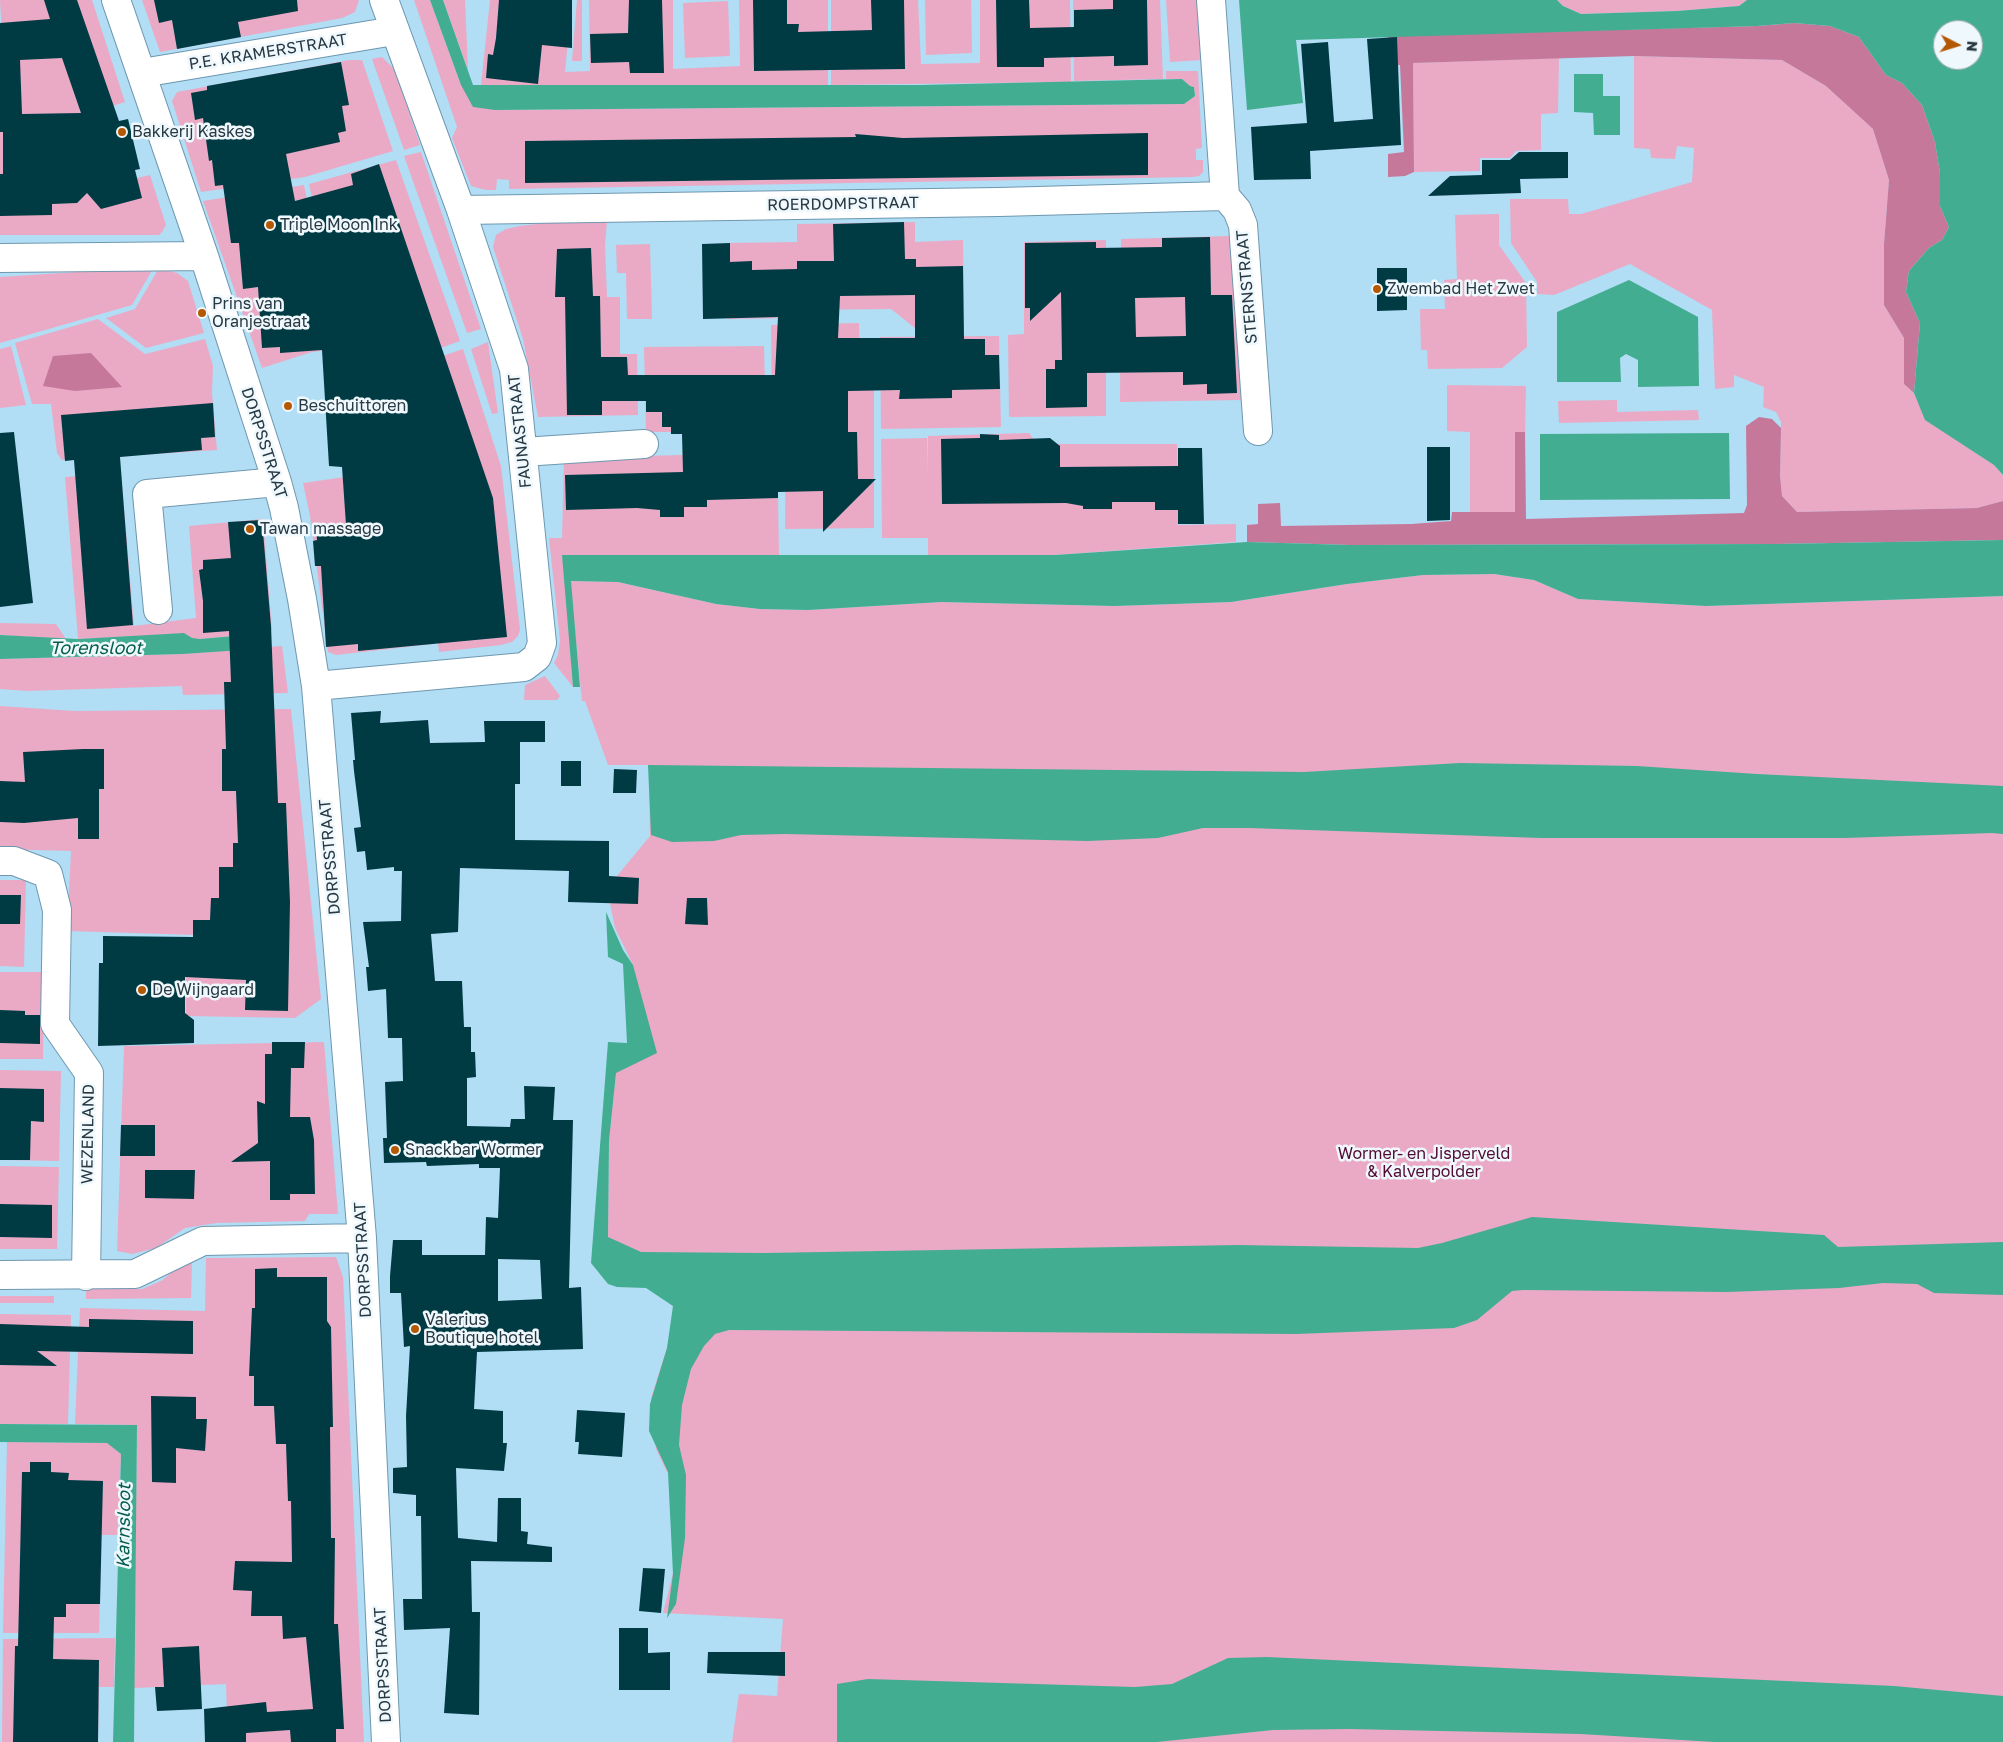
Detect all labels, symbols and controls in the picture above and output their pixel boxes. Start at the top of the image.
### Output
north arrow [1933,20,1983,70]
street label: P.E. KRAMERSTRAAT [188,30,348,74]
text: N [1964,40,1981,52]
place label: Bakkerij Kaskes [132,122,252,142]
marker: Bakkerij Kaskes [116,126,128,138]
street label: ROERDOMPSTRAAT [767,193,919,215]
place label: Triple Moon Ink [280,215,398,235]
marker: Triple Moon Ink [264,219,276,231]
street label: STERNSTRAAT [1232,229,1262,345]
place label: Zwembad Het Zwet [1387,279,1535,299]
marker: Zwembad Het Zwet [1371,283,1383,295]
place label: Prins van Oranjestraat [212,294,308,332]
marker: Prins van Oranjestraat [196,307,208,319]
street label: FAUNASTRAAT [504,373,536,489]
street label: DORPSSTRAAT [237,385,291,501]
place label: Beschuittoren [298,396,406,416]
marker: Beschuittoren [282,400,294,412]
place label: Tawan massage [260,519,381,539]
marker: Tawan massage [244,523,256,535]
water label: Torensloot [50,637,142,659]
street label: DORPSSTRAAT [315,798,345,916]
place label: De Wijngaard [152,980,254,1000]
marker: De Wijngaard [136,984,148,996]
street label: WEZENLAND [78,1084,98,1184]
place label: Snackbar Wormer [405,1140,541,1160]
marker: Snackbar Wormer [389,1144,401,1156]
park label: Wormer- en Jisperveld & Kalverpolder [1338,1144,1510,1182]
street label: DORPSSTRAAT [350,1202,376,1318]
place label: Valerius Boutique hotel [425,1310,539,1348]
marker: Valerius Boutique hotel [409,1323,421,1335]
water label: Karnsloot [112,1484,136,1568]
street label: DORPSSTRAAT [370,1607,396,1723]

